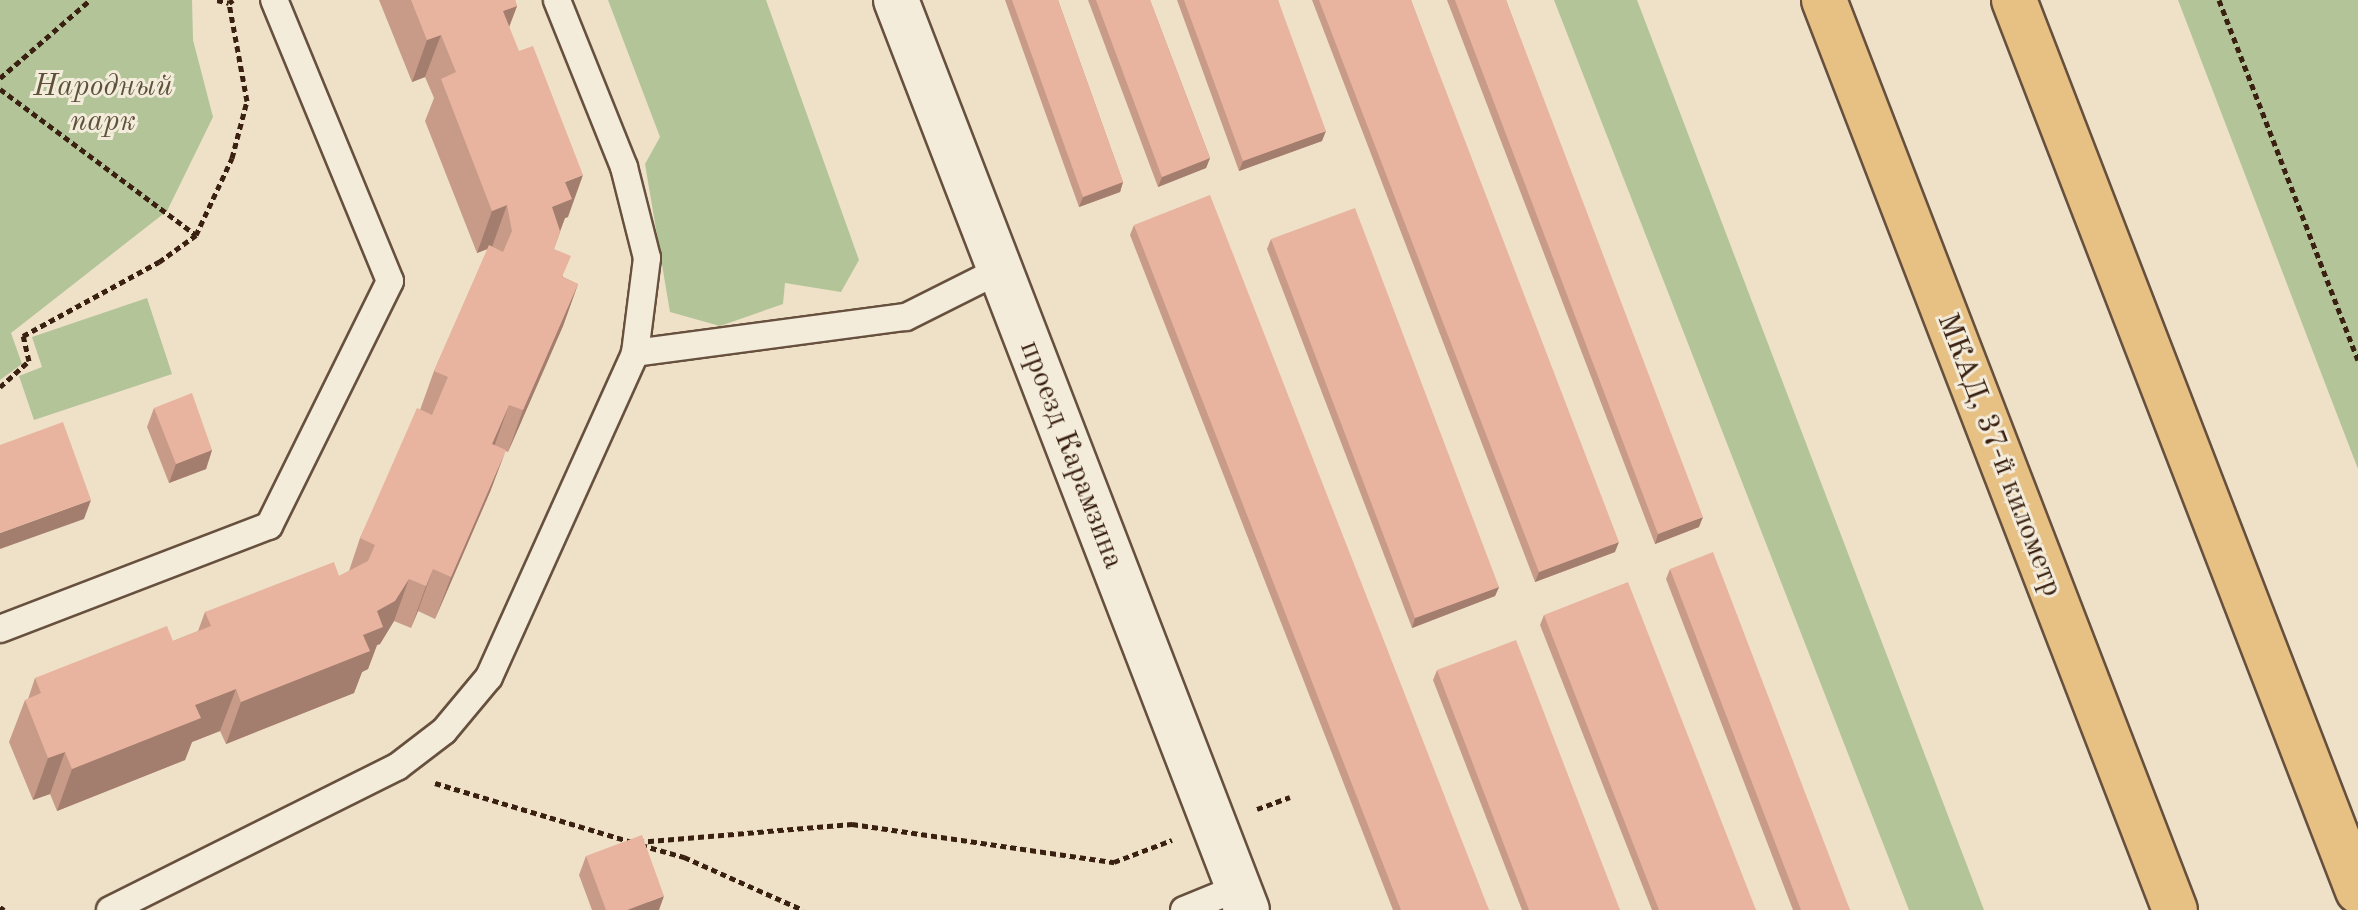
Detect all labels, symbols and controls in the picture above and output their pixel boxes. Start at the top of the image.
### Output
park label: Народный парк [33,69,173,140]
street label: МКАД, 37-й километр [1928,308,2070,602]
street label: проезд Карамзина [1011,336,1131,574]

